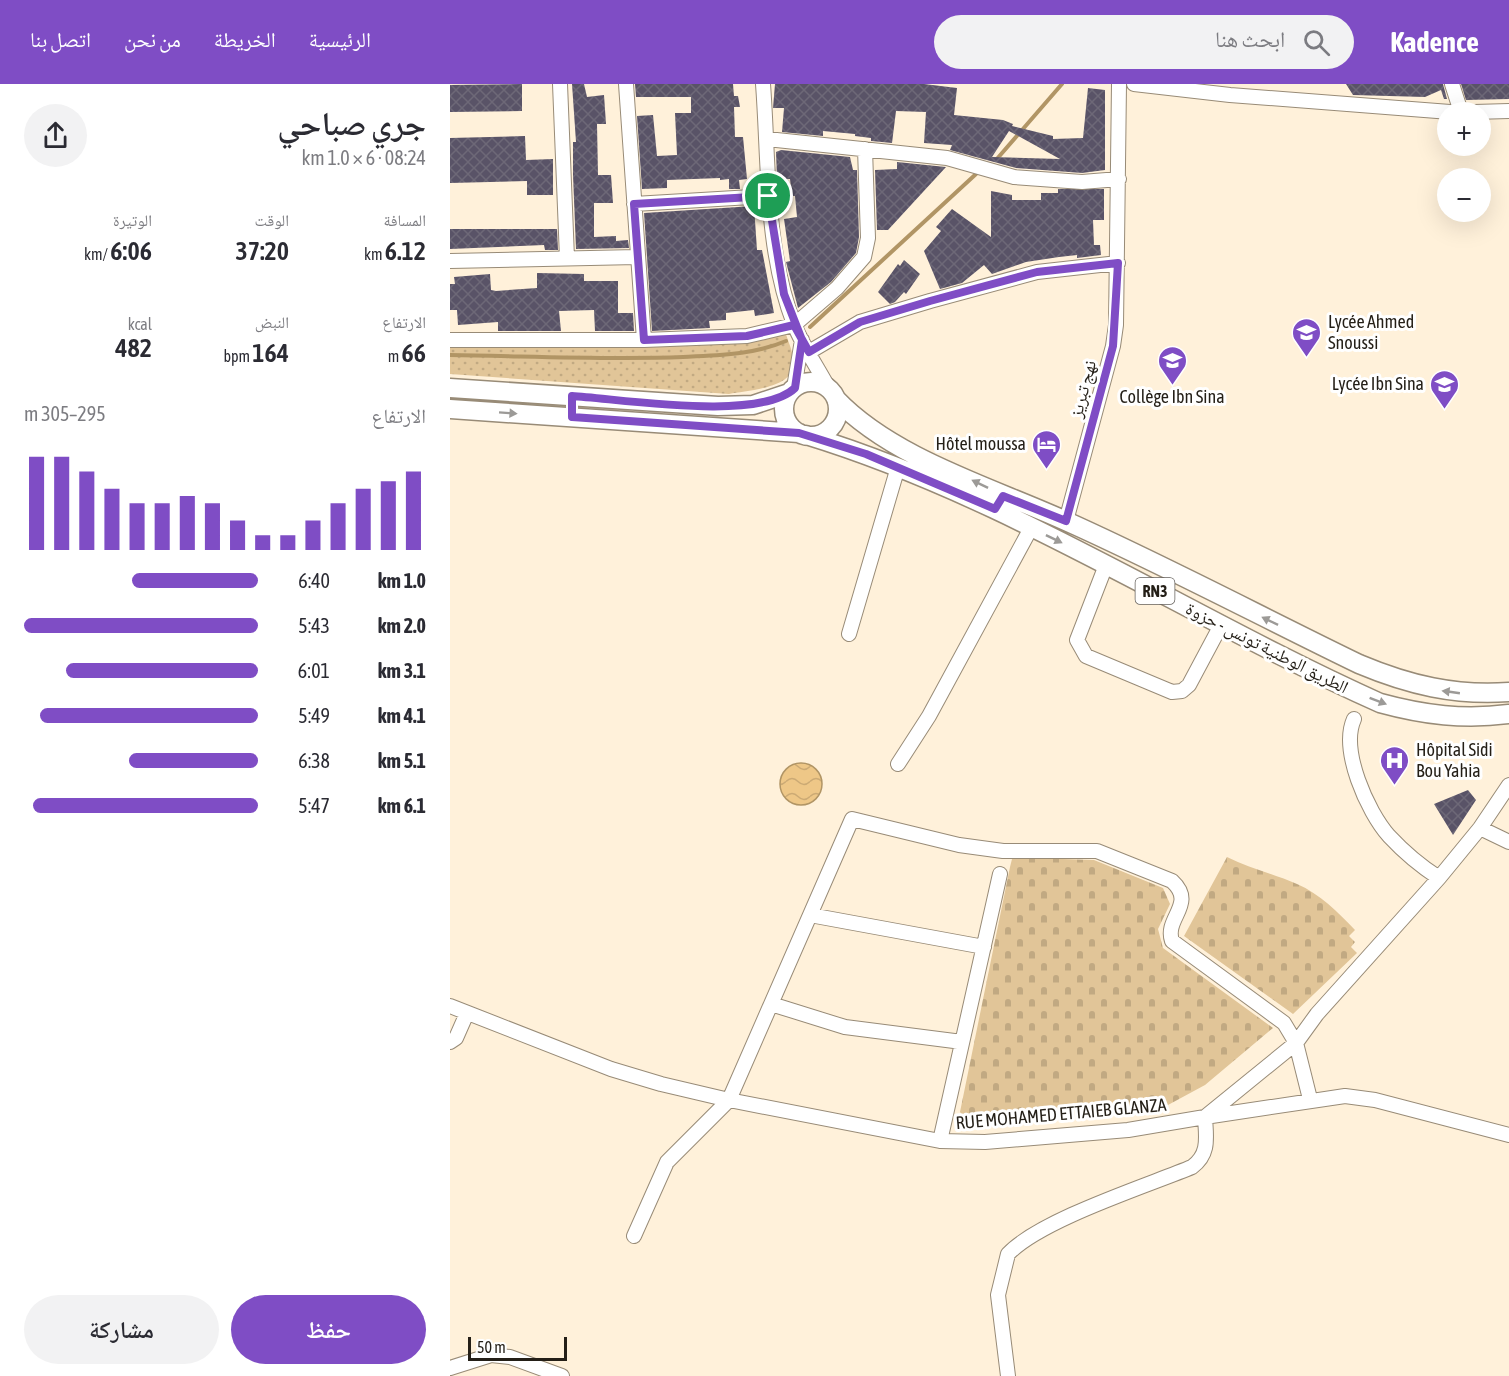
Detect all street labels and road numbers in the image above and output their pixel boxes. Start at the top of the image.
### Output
street label: نهج تبريز [1065,358,1102,421]
road number: RN3 [1136,578,1174,604]
street label: الطريق الوطنية تونس - حزوة [1182,597,1352,699]
street label: RUE MOHAMED ETTAIEB GLANZA [955,1094,1167,1133]

